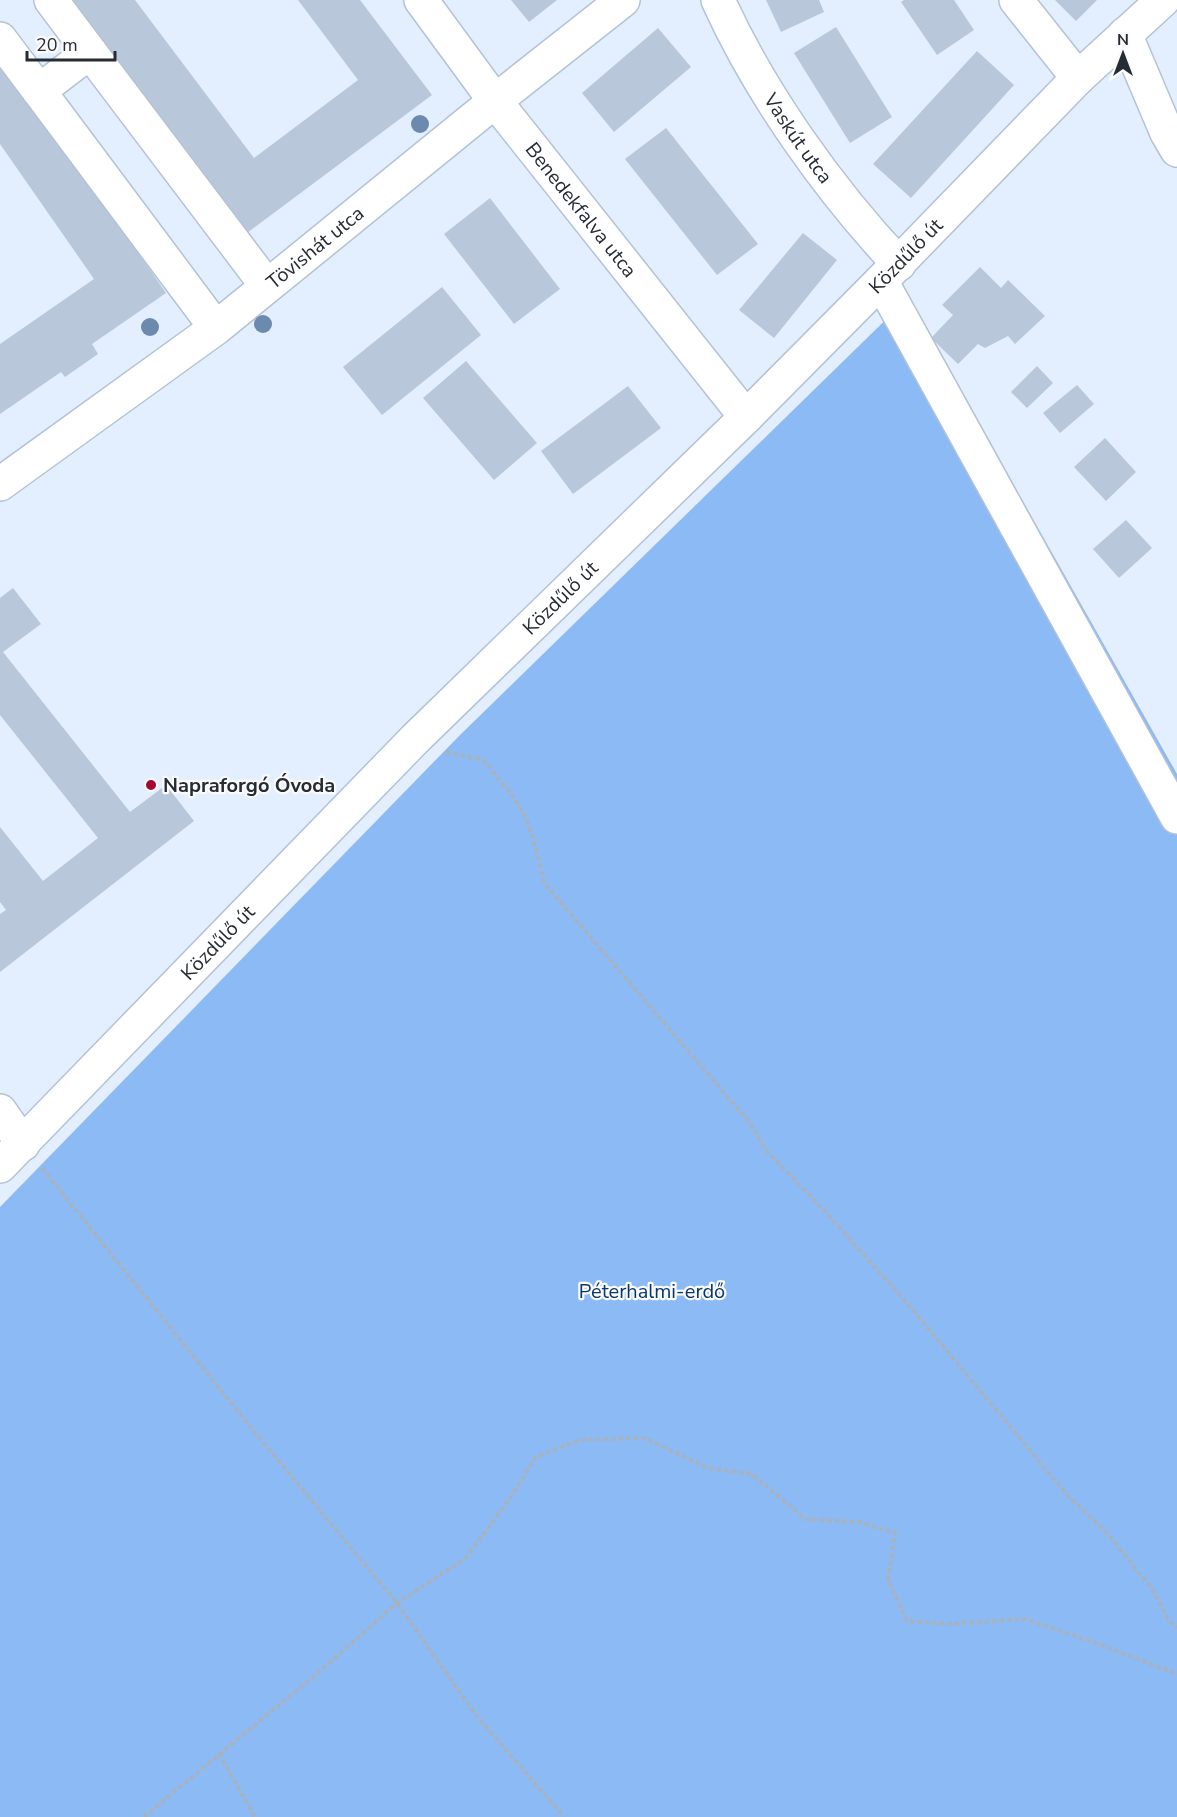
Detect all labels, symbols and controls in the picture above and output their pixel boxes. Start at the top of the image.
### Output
scale bar [27,24,116,62]
north arrow [1093,24,1153,84]
text: N [1117,29,1129,51]
text: 20 m [36,33,78,57]
street label: Vaskút utca [757,87,839,189]
street label: Benedekfalva utca [519,137,643,283]
street label: Tövishát utca [261,200,370,296]
street label: Közdűlő út [863,212,949,300]
street label: Közdűlő út [517,554,605,641]
place label: Napraforgó Óvoda [163,772,335,799]
marker: Napraforgó Óvoda [144,778,158,792]
street label: Közdűlő út [175,898,261,986]
park label: Péterhalmi-erdő [579,1278,725,1305]

